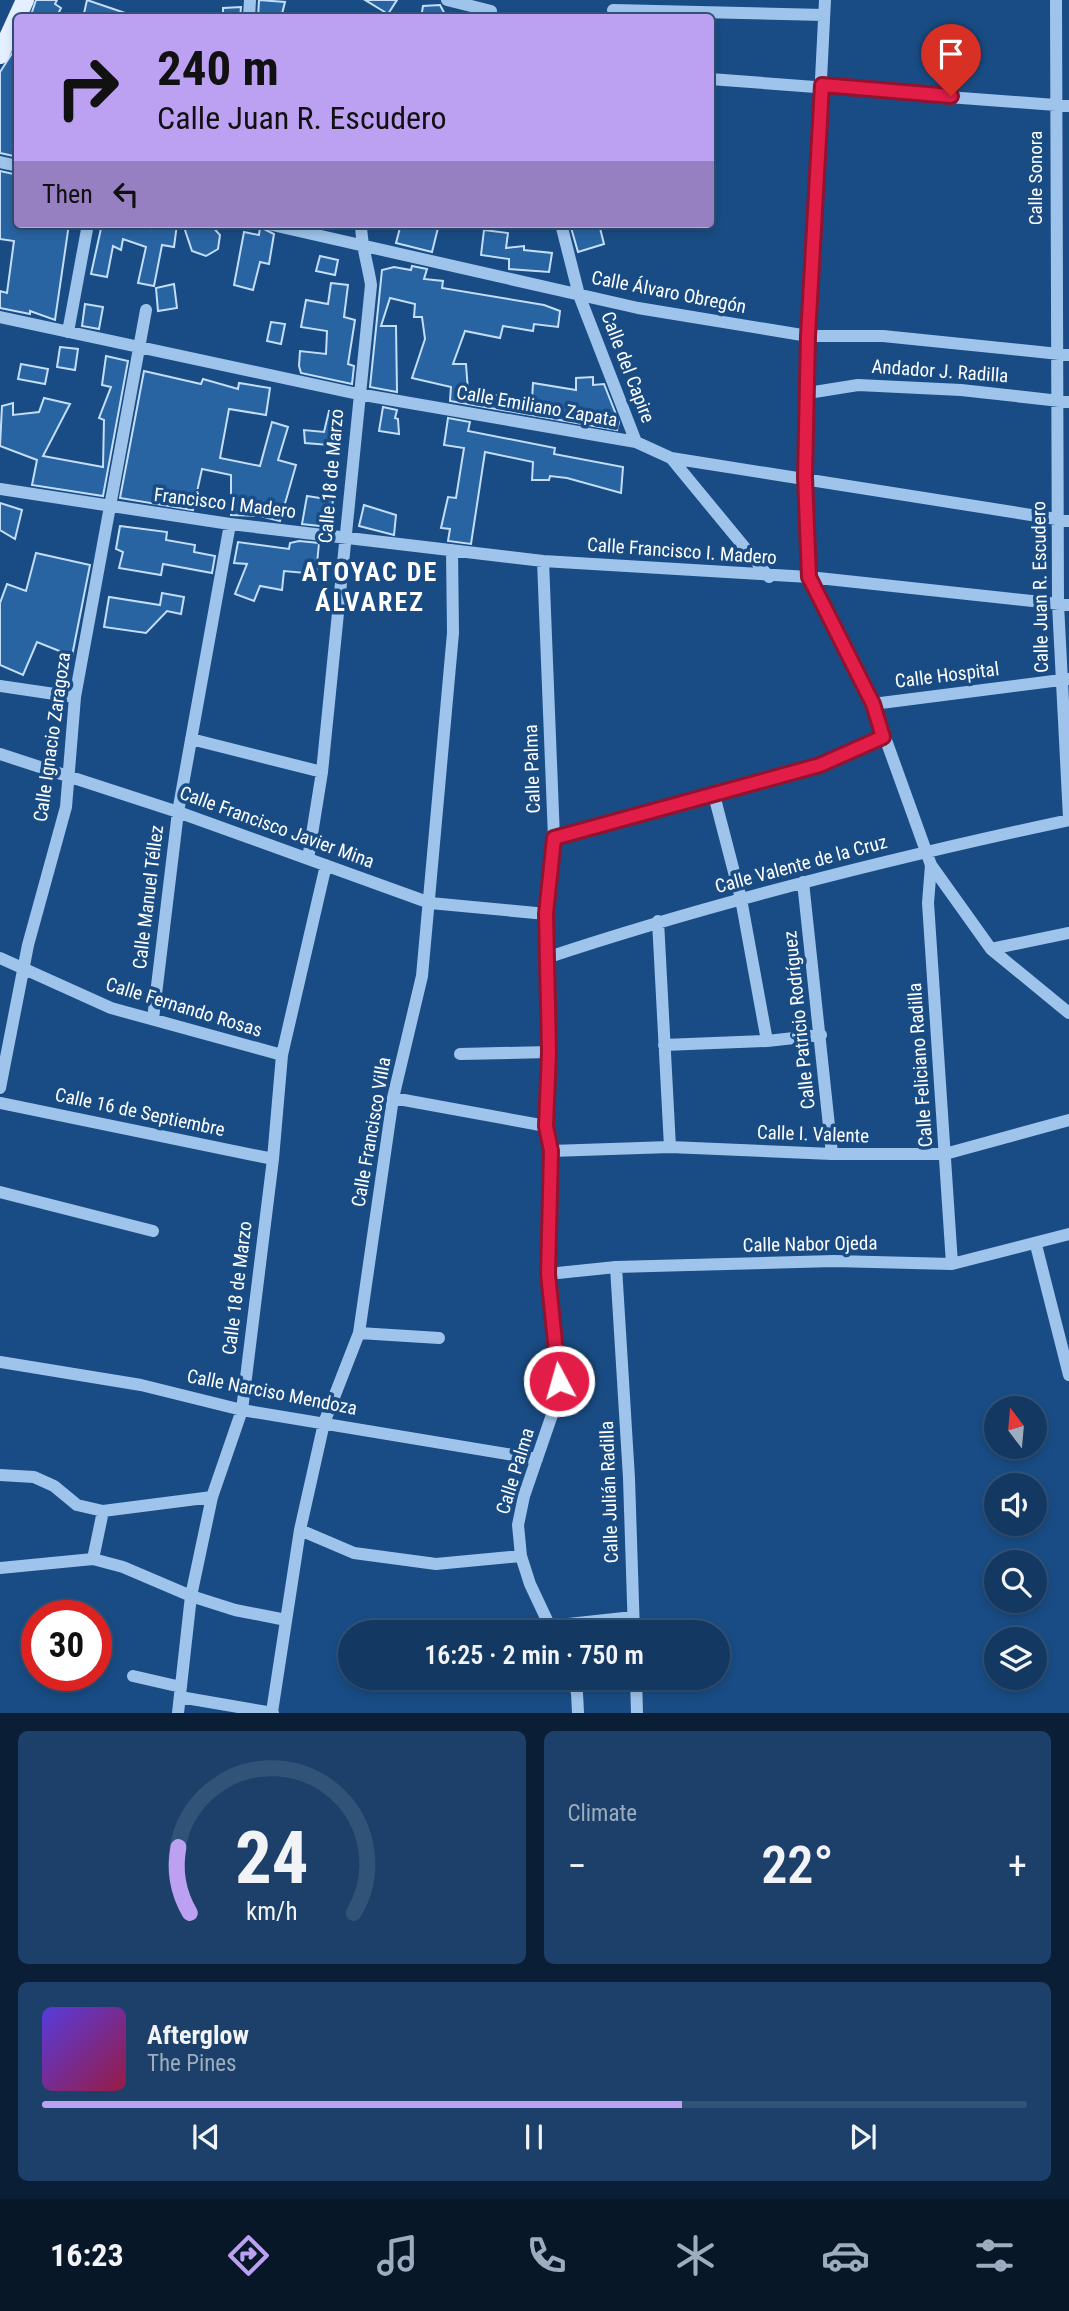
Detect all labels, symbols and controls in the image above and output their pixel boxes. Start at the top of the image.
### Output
pin [921,24,981,96]
icon: arrive [932,35,970,73]
text: 240 m [157,40,279,97]
icon: right [42,42,133,133]
text: Calle Juan R. Escudero [157,99,447,137]
street label: Calle Sonora [1024,131,1047,225]
icon: left [107,175,145,213]
text: Then [42,179,93,209]
street label: Calle Álvaro Obregón [590,266,748,318]
street label: Calle del Capire [596,308,660,426]
street label: Andador J. Radilla [871,355,1009,387]
street label: Calle Emiliano Zapata [455,381,619,431]
street label: Calle 18 de Marzo [314,408,348,544]
street label: Francisco I Madero [153,483,297,523]
street label: Calle Juan R. Escudero [1027,501,1053,673]
street label: Calle Francisco I. Madero [586,533,778,569]
district label: ATOYAC DE ÁLVAREZ [302,557,438,617]
street label: Calle Ignacio Zaragoza [29,651,75,823]
street label: Calle Hospital [894,657,1000,693]
street label: Calle Palma [519,724,545,814]
street label: Calle Francisco Javier Mina [176,781,378,873]
street label: Calle Manuel Téllez [128,824,168,970]
street label: Calle Valente de la Cruz [712,830,890,898]
street label: Calle Patricio Rodríguez [778,930,820,1110]
street label: Calle Fernando Rosas [103,972,265,1042]
street label: Calle Feliciano Radilla [903,982,937,1148]
street label: Calle Francisco Villa [346,1055,396,1209]
street label: Calle 16 de Septiembre [53,1083,227,1141]
street label: Calle I. Valente [756,1121,870,1147]
street label: Calle 18 de Marzo [217,1220,257,1356]
street label: Calle Nabor Ojeda [742,1231,878,1257]
position arrow [522,1344,596,1418]
street label: Calle Narciso Mendoza [185,1364,359,1420]
north arrow [984,1396,1046,1460]
map controls [984,1396,1047,1690]
street label: Calle Julián Radilla [595,1420,623,1564]
street label: Calle Palma [491,1425,539,1517]
button: sound [984,1473,1047,1536]
button: search [984,1550,1047,1613]
speed limit sign: 30 [21,1600,112,1691]
button: layers [984,1627,1047,1690]
text: 16:25 · 2 min · 750 m [424,1640,644,1670]
text: Climate [568,1800,637,1827]
text: 24 [235,1816,309,1902]
text: 22° [761,1835,833,1896]
text: − [568,1844,587,1888]
text: + [1008,1844,1027,1888]
text: km/h [246,1897,297,1926]
text: Afterglow [147,2020,249,2050]
text: The Pines [147,2050,237,2077]
icon: previous [187,2118,225,2156]
icon: pause [515,2118,553,2156]
icon: next [844,2118,882,2156]
icon: directions [224,2231,273,2280]
icon: music [373,2231,422,2280]
icon: phone [522,2231,571,2280]
icon: climate [671,2231,720,2280]
icon: car [821,2231,870,2280]
icon: filters [970,2231,1019,2280]
text: 16:23 [50,2236,124,2274]

